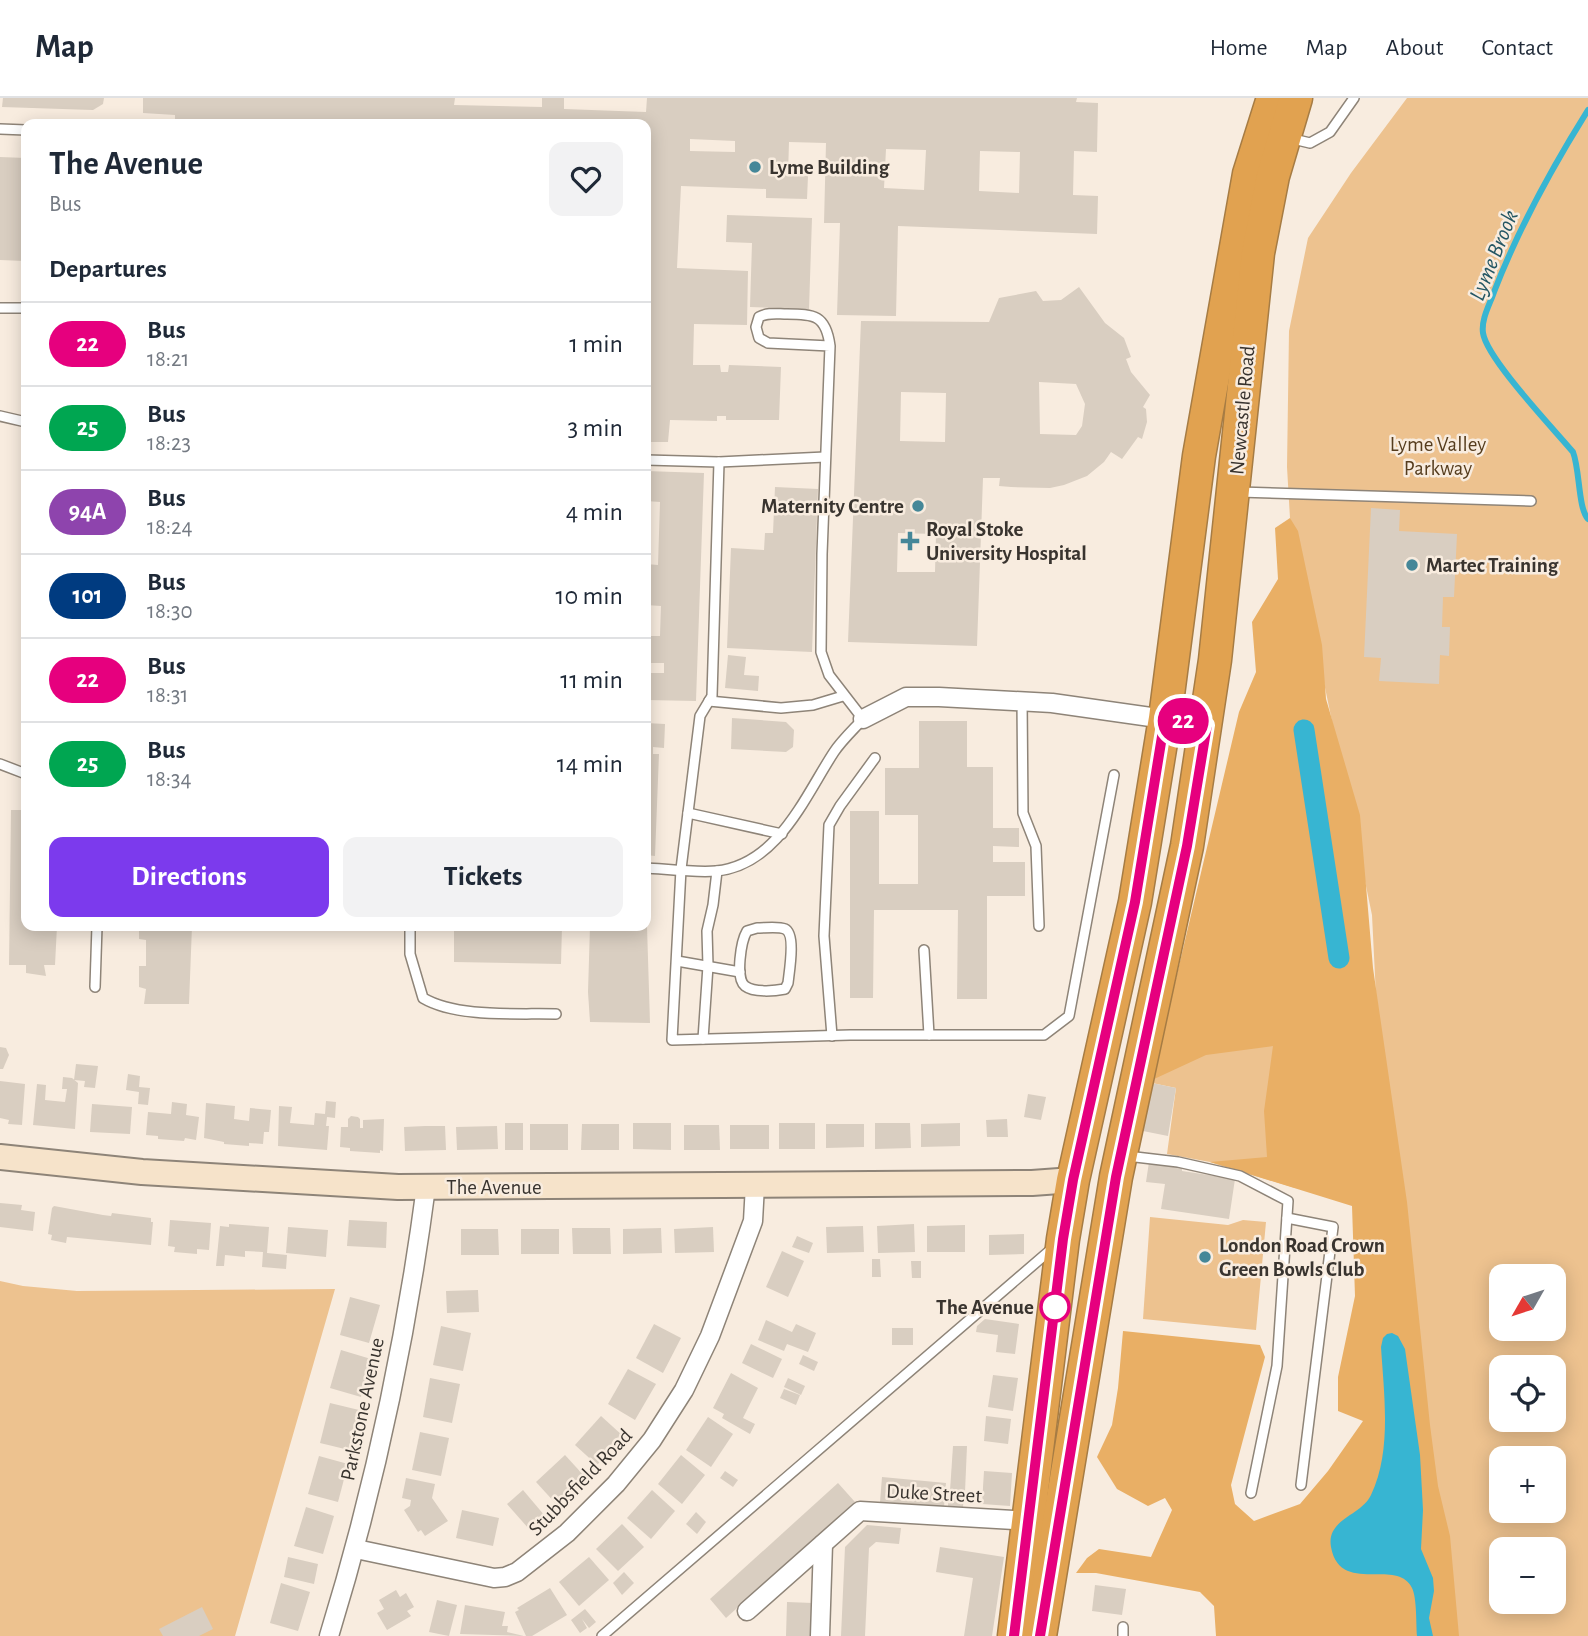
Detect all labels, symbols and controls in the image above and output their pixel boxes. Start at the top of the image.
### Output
text: Map [35,31,94,64]
text: Home [1210,36,1268,60]
text: Map [1306,36,1348,60]
text: About [1386,36,1443,60]
text: Contact [1481,36,1553,60]
button: heart [549,142,623,216]
text: The Avenue [49,148,203,181]
place label: Lyme Building [769,157,890,178]
marker: Lyme Building [747,159,763,175]
text: Bus [49,193,82,216]
water label: Lyme Brook [1466,207,1523,304]
text: Departures [49,256,167,282]
text: Bus [147,317,186,343]
text: 1 min [569,331,623,357]
text: 22 [76,332,99,356]
street label: Newcastle Road [1226,344,1259,476]
text: 18:21 [147,348,189,371]
text: Bus [147,401,186,427]
text: 3 min [567,415,623,441]
text: 25 [77,416,98,440]
text: 18:23 [147,432,191,455]
park label: Lyme Valley Parkway [1390,434,1486,479]
text: Bus [147,485,186,511]
place label: Maternity Centre [761,496,904,517]
marker: Maternity Centre [910,498,926,514]
text: 4 min [566,499,623,525]
text: 94A [68,500,107,524]
text: 18:24 [147,516,193,539]
place label: Royal Stoke University Hospital [926,519,1087,564]
marker: Royal Stoke University Hospital [900,531,920,551]
place label: Martec Training [1426,555,1559,576]
marker: Martec Training [1404,557,1420,573]
text: Bus [147,569,186,595]
text: 10 min [556,583,623,609]
text: 101 [73,584,102,608]
text: 18:30 [147,600,193,623]
text: Bus [147,653,186,679]
text: 11 min [560,667,623,693]
text: 22 [76,668,99,692]
text: 18:31 [147,684,188,707]
line badge: 22 [1152,698,1214,744]
text: 22 [1172,709,1194,733]
text: Bus [147,737,186,763]
text: 14 min [557,751,623,777]
text: 25 [77,752,98,776]
text: 18:34 [147,768,192,791]
button: Directions [49,837,329,917]
button: Tickets [343,837,623,917]
street label: The Avenue [446,1177,542,1198]
place label: London Road Crown Green Bowls Club [1219,1235,1385,1280]
marker: London Road Crown Green Bowls Club [1197,1249,1213,1265]
north arrow [1489,1264,1566,1340]
map controls [1489,1264,1566,1614]
marker: The Avenue [1040,1292,1070,1322]
place label: The Avenue [936,1297,1034,1318]
street label: Parkstone Avenue [337,1336,388,1483]
button: locate [1489,1355,1566,1432]
street label: Stubbsfield Road [524,1425,636,1540]
button: + [1489,1446,1566,1523]
street label: Duke Street [885,1480,983,1507]
button: − [1489,1537,1566,1614]

